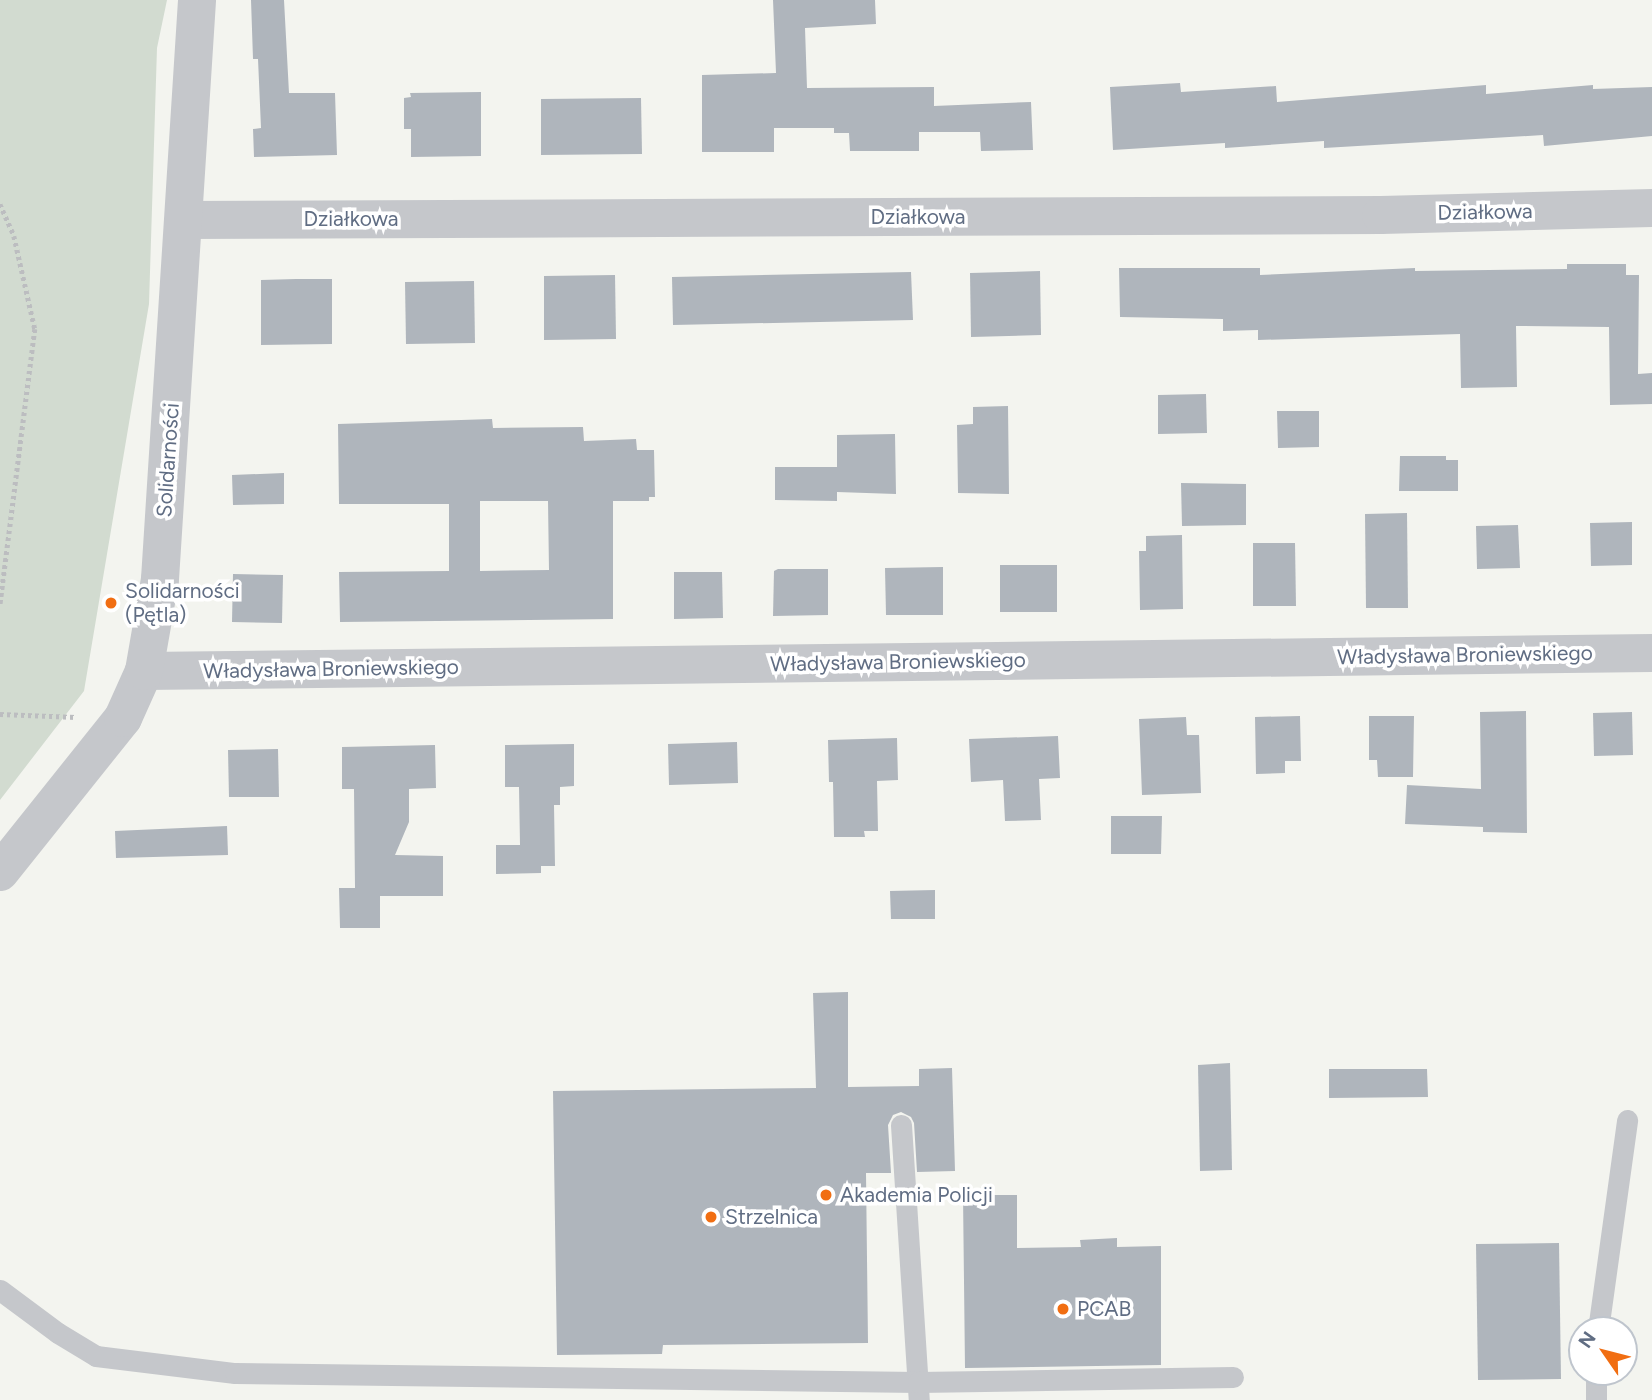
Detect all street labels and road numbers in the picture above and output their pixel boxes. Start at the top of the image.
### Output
street label: Działkowa [1437,199,1533,225]
street label: Działkowa [870,204,966,230]
street label: Działkowa [303,206,399,232]
street label: Solidarności [151,402,185,518]
street label: Władysława Broniewskiego [1337,640,1593,670]
street label: Władysława Broniewskiego [770,647,1026,677]
street label: Władysława Broniewskiego [203,654,459,684]

